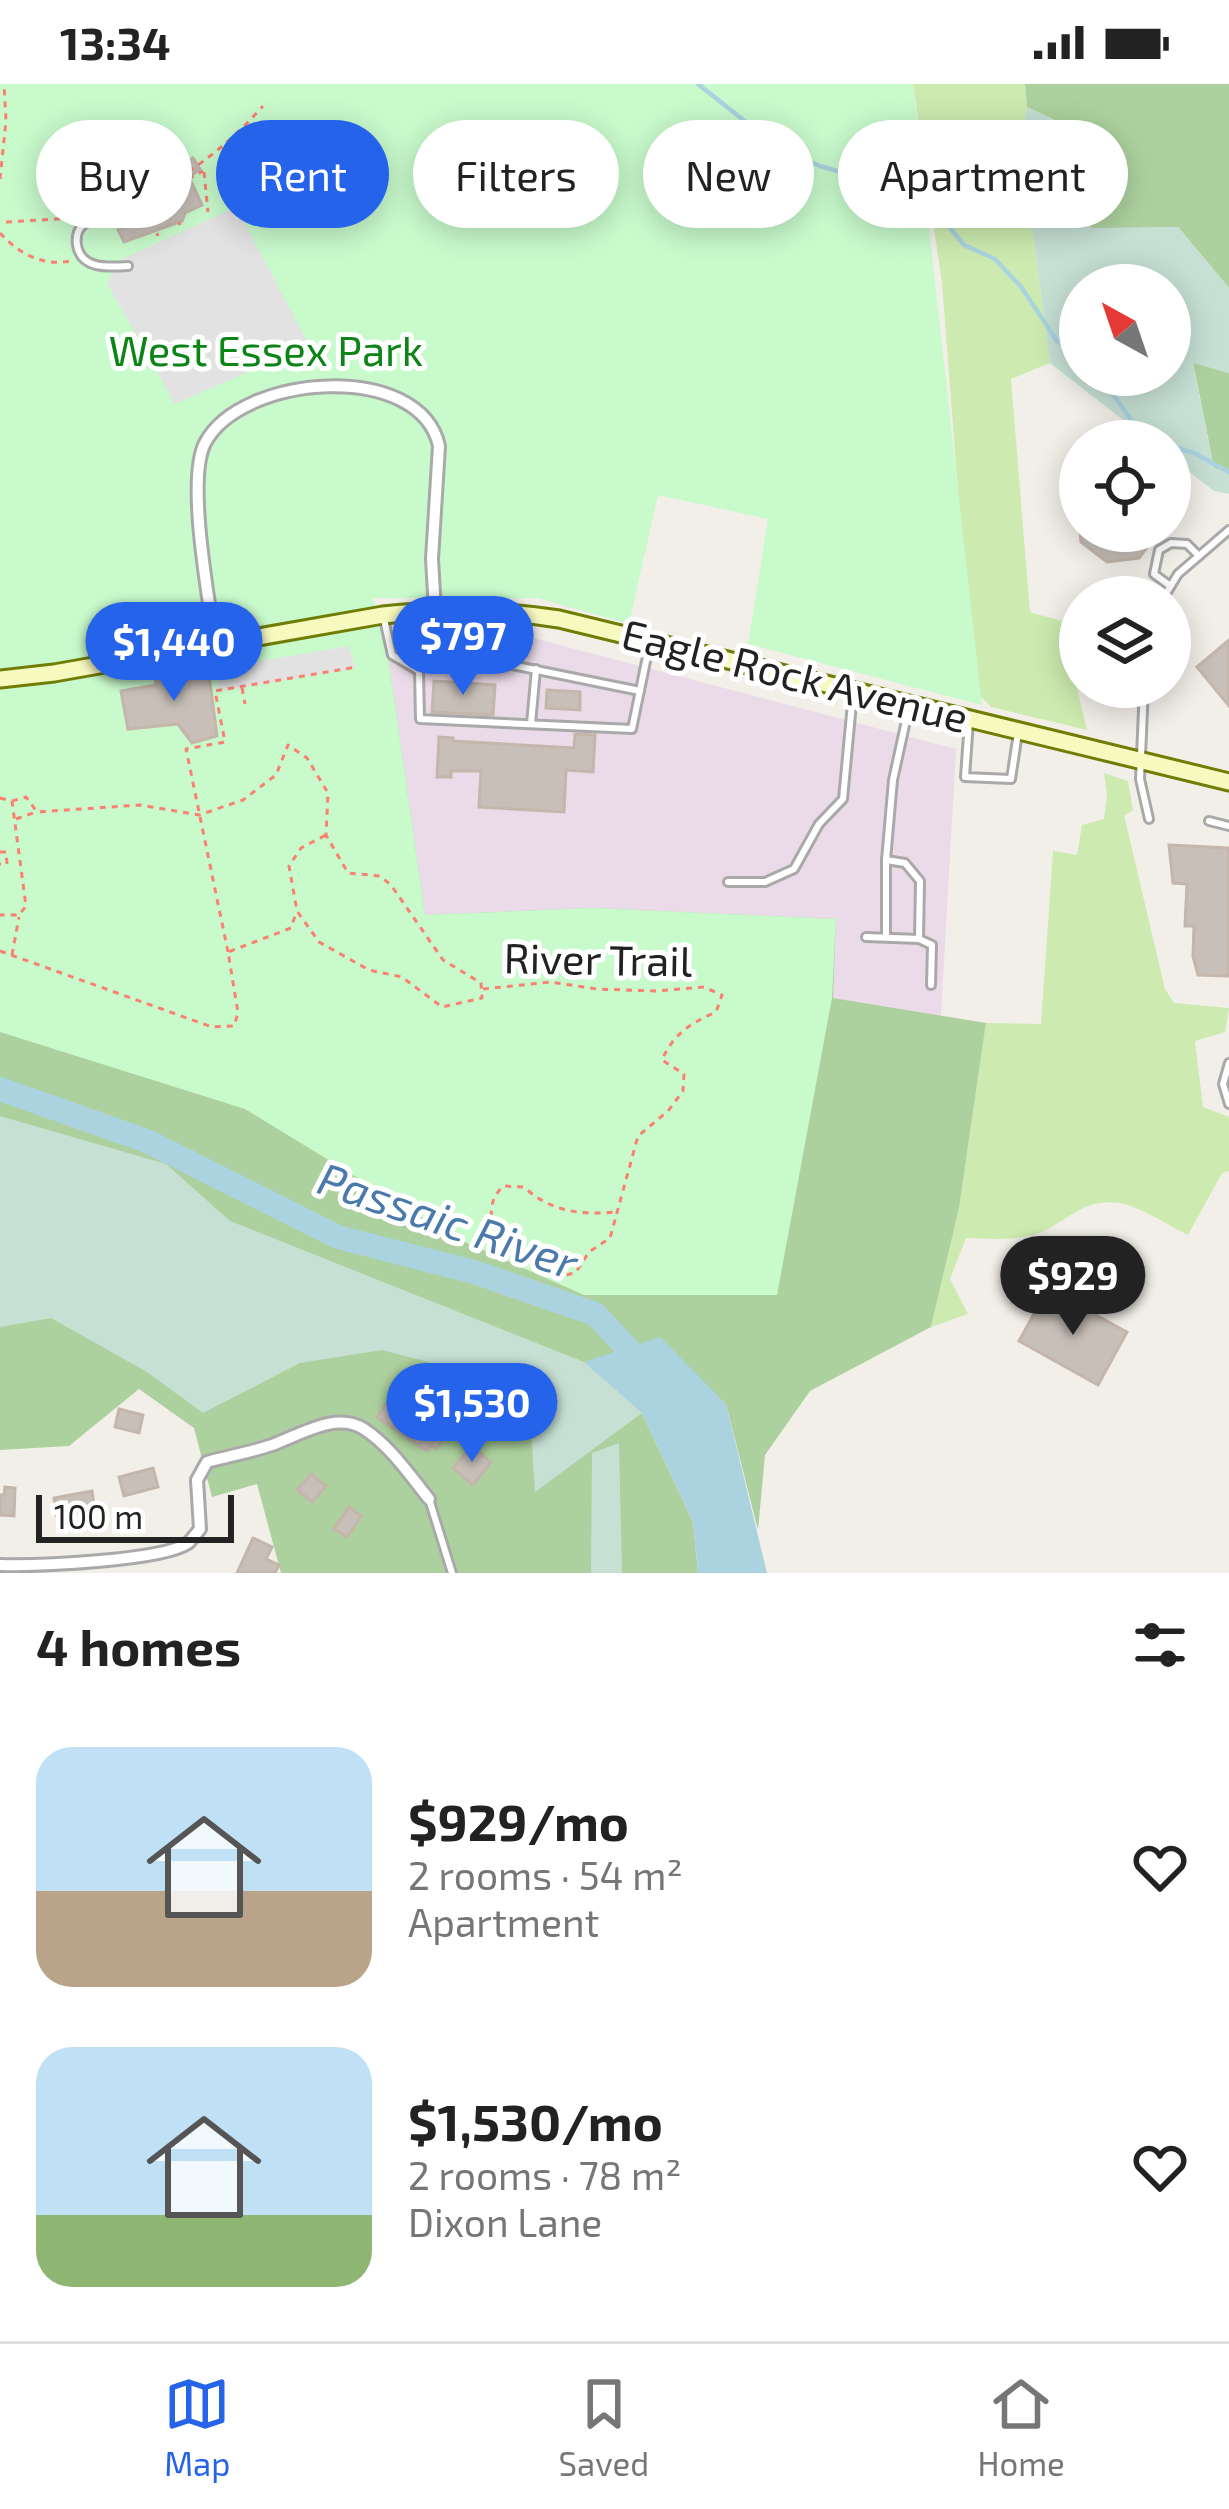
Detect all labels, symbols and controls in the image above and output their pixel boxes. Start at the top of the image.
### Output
text: 13:34 [60,15,171,69]
chip: Buy [36,120,192,228]
chip: Rent [216,120,389,228]
chip: Filters [413,120,619,228]
chip: New [643,120,814,228]
chip: Apartment [838,120,1128,228]
north arrow [1059,264,1191,396]
map controls [1059,264,1191,708]
park label: West Essex Park [109,324,423,374]
button: locate [1059,420,1191,552]
button: layers [1059,576,1191,708]
pin: $797 [392,596,534,698]
pin: $1,440 [76,602,272,704]
street label: Eagle Rock Avenue [617,607,974,741]
text: $797 [420,611,506,658]
text: $1,440 [112,617,236,664]
street label: River Trail [503,931,693,985]
water label: Passaic River [312,1149,587,1289]
pin: $929 [1002,1236,1144,1338]
text: $929 [1027,1251,1119,1298]
pin: $1,530 [374,1363,570,1465]
text: $1,530 [413,1378,531,1425]
scale bar [36,1489,234,1542]
text: 100 m [54,1496,143,1536]
icon: filters [1127,1612,1193,1678]
text: 4 homes [36,1615,241,1676]
text: $929/mo [408,1790,629,1851]
icon: home [132,1795,276,1939]
icon: heart [1127,1834,1193,1900]
text: 2 rooms · 54 m² [408,1851,683,1898]
text: Apartment [408,1898,599,1945]
text: $1,530/mo [408,2090,663,2151]
icon: home [132,2095,276,2239]
icon: heart [1127,2134,1193,2200]
text: 2 rooms · 78 m² [408,2151,681,2198]
text: Dixon Lane [408,2198,602,2245]
tab: Map [164,2371,230,2483]
tab: Saved [559,2371,649,2483]
tab: Home [977,2371,1065,2483]

